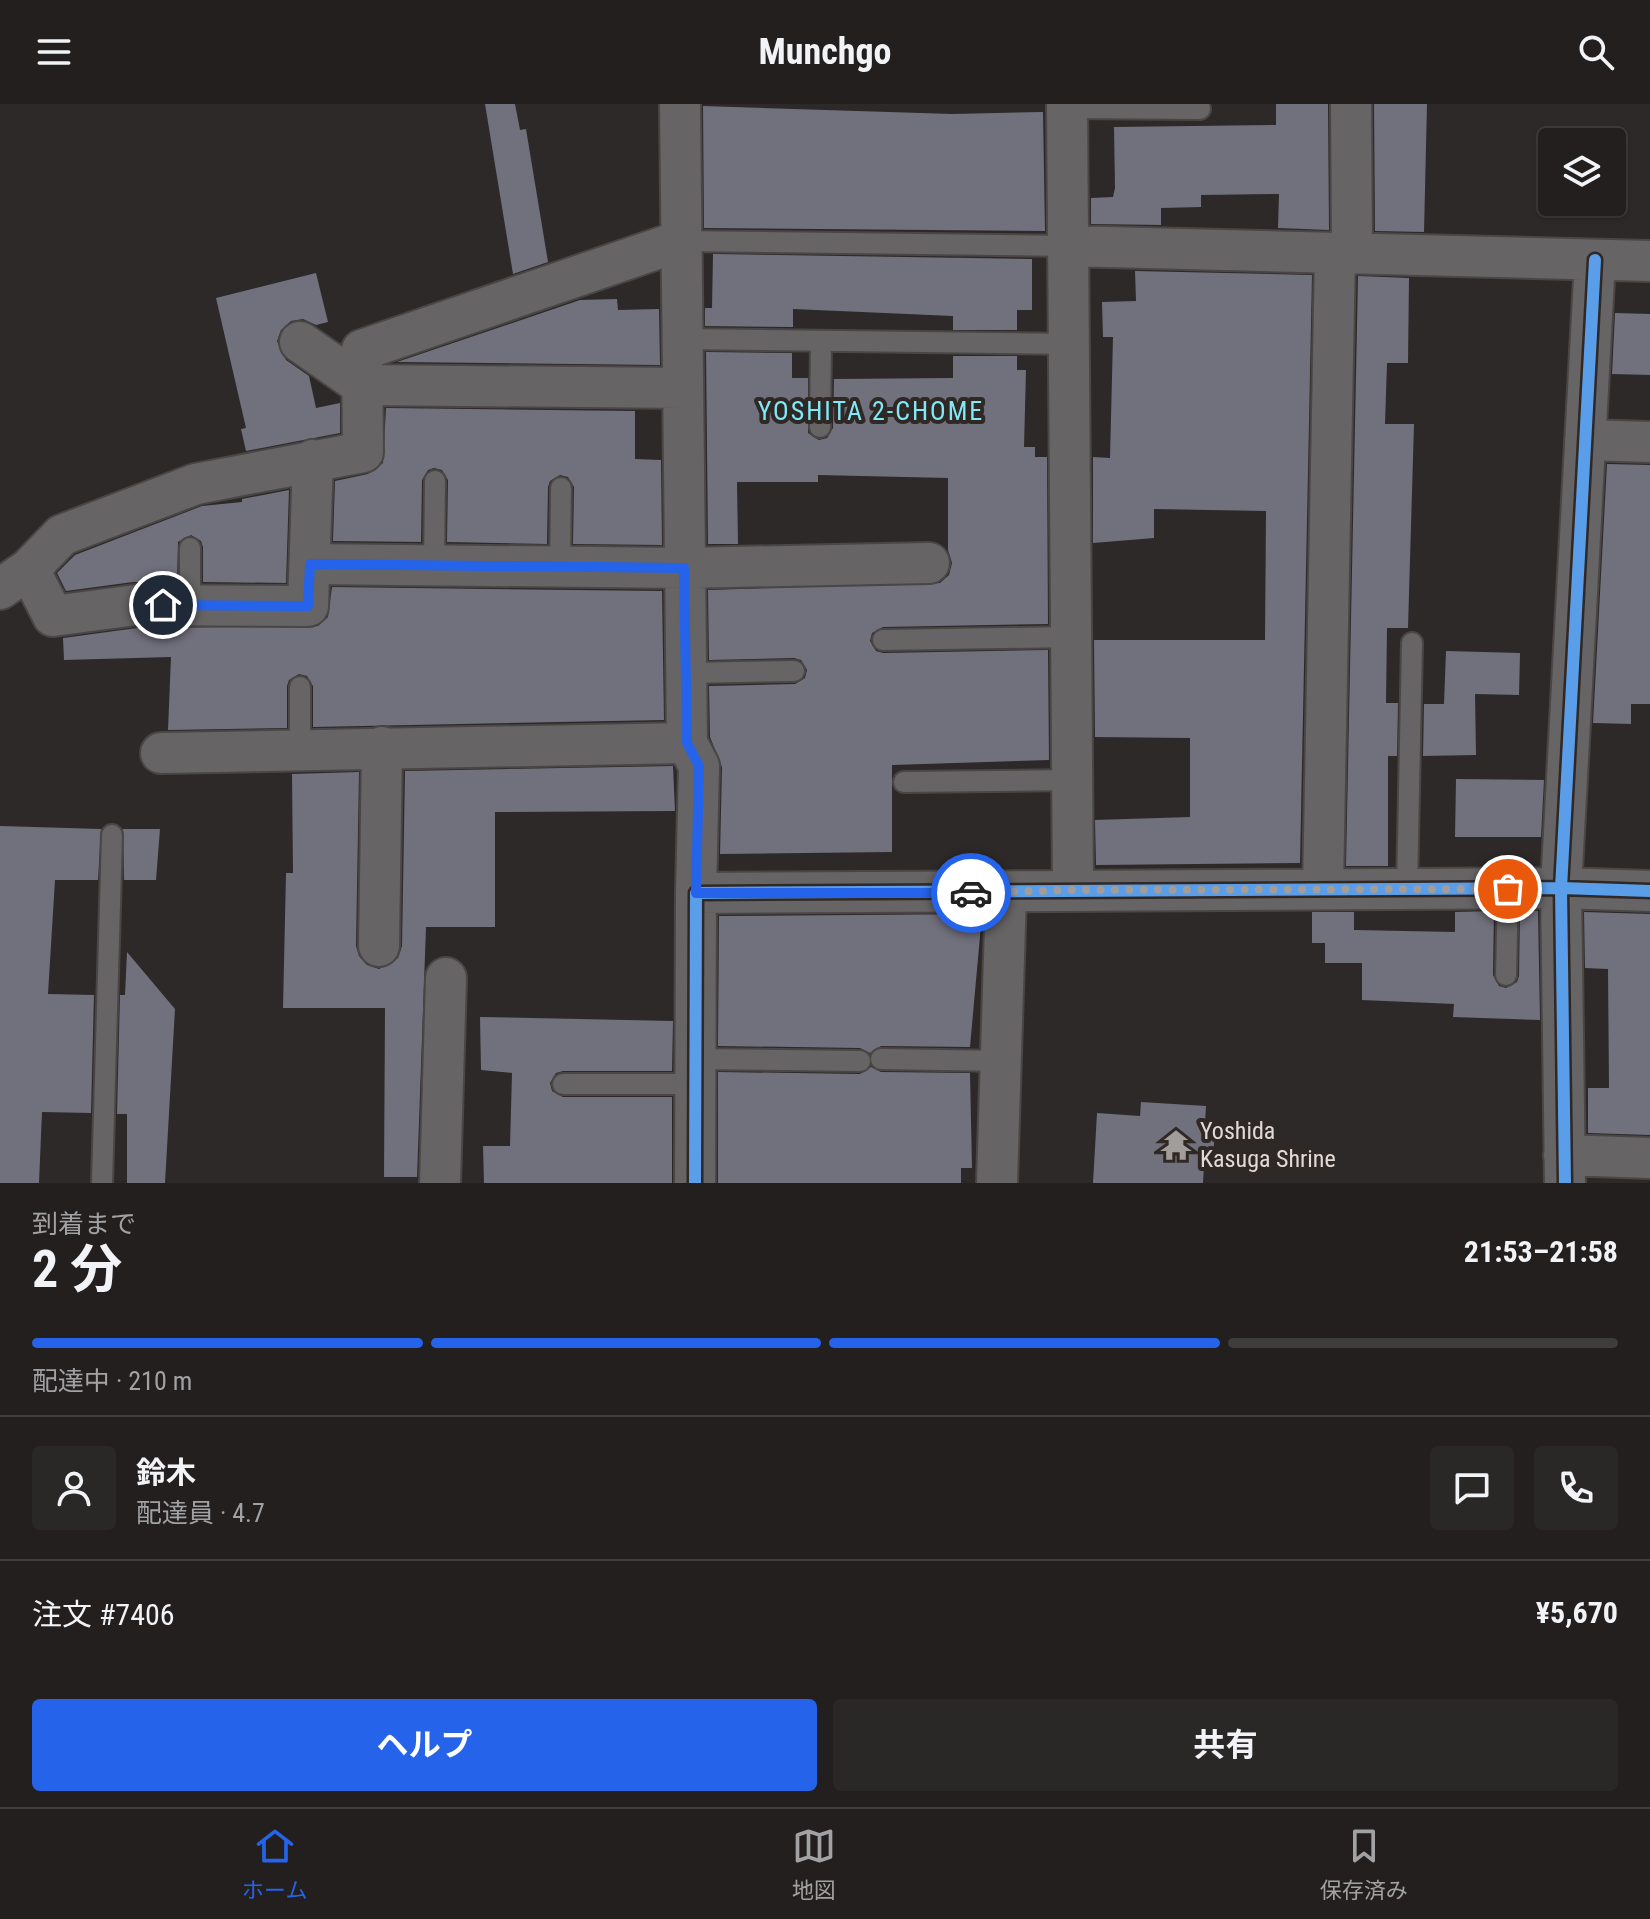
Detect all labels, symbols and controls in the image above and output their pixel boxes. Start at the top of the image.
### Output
icon: menu [32,30,76,74]
icon: search [1574,30,1618,74]
text: Munchgo [758,31,892,73]
map controls [1538,128,1626,216]
button: layers [1538,128,1626,216]
district label: YOSHITA 2-CHOME [758,396,984,426]
pin [129,571,197,639]
icon: home [141,583,185,627]
courier [931,853,1011,933]
pin [1474,855,1542,923]
icon: bag [1486,867,1530,911]
icon: car [949,871,993,915]
place label: Yoshida Kasuga Shrine [1200,1117,1336,1173]
temple icon: Yoshida Kasuga Shrine [1159,1128,1193,1162]
text: 到着まで [32,1209,136,1239]
text: 21:53–21:58 [1464,1234,1618,1269]
text: 2 分 [32,1239,122,1300]
text: 配達中 · 210 m [32,1366,192,1396]
button: person [32,1446,116,1530]
button: chat [1430,1446,1514,1530]
button: phone [1534,1446,1618,1530]
text: 鈴木 [136,1455,196,1490]
text: 配達員 · 4.7 [136,1498,265,1528]
text: ¥5,670 [1536,1595,1618,1630]
text: 注文 #7406 [32,1597,175,1632]
button: ヘルプ [32,1699,817,1791]
button: 共有 [833,1699,1618,1791]
tab: ホーム [242,1824,307,1904]
tab: 地図 [792,1824,836,1904]
tab: 保存済み [1320,1824,1408,1904]

